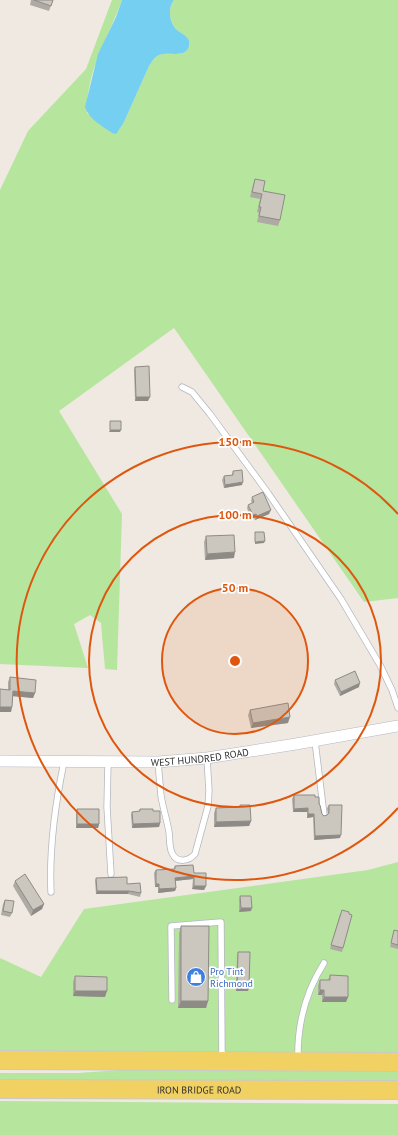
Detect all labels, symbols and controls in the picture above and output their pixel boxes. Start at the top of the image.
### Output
text: 150 m [218,434,252,449]
text: 100 m [218,507,252,522]
text: 50 m [222,580,248,595]
centre of rings [228,654,242,668]
street label: WEST HUNDRED ROAD [151,745,250,769]
place label: Pro Tint Richmond [210,965,253,990]
shop icon: Pro Tint Richmond [185,966,207,988]
street label: IRON BRIDGE ROAD [157,1083,241,1096]

